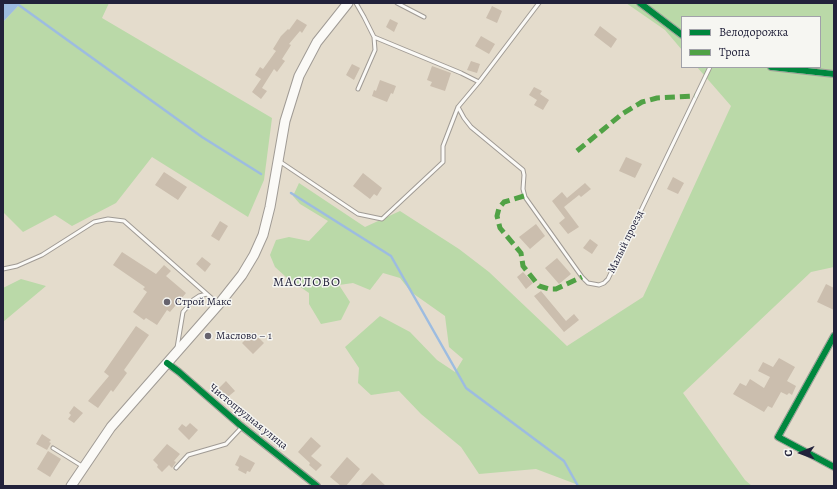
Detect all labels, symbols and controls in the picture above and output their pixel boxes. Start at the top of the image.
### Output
legend [681,16,821,68]
text: Велодорожка [719,24,788,40]
text: Тропа [719,44,750,60]
street label: Малый проезд [605,208,647,276]
district label: МАСЛОВО [273,275,341,291]
place label: Строй Макс [175,295,231,309]
marker: Строй Макс [162,297,172,307]
place label: Маслово – 1 [216,329,272,343]
marker: Маслово – 1 [203,331,213,341]
street label: Чистопрудная улица [206,381,290,453]
north arrow [781,433,821,473]
text: С [781,450,796,457]

